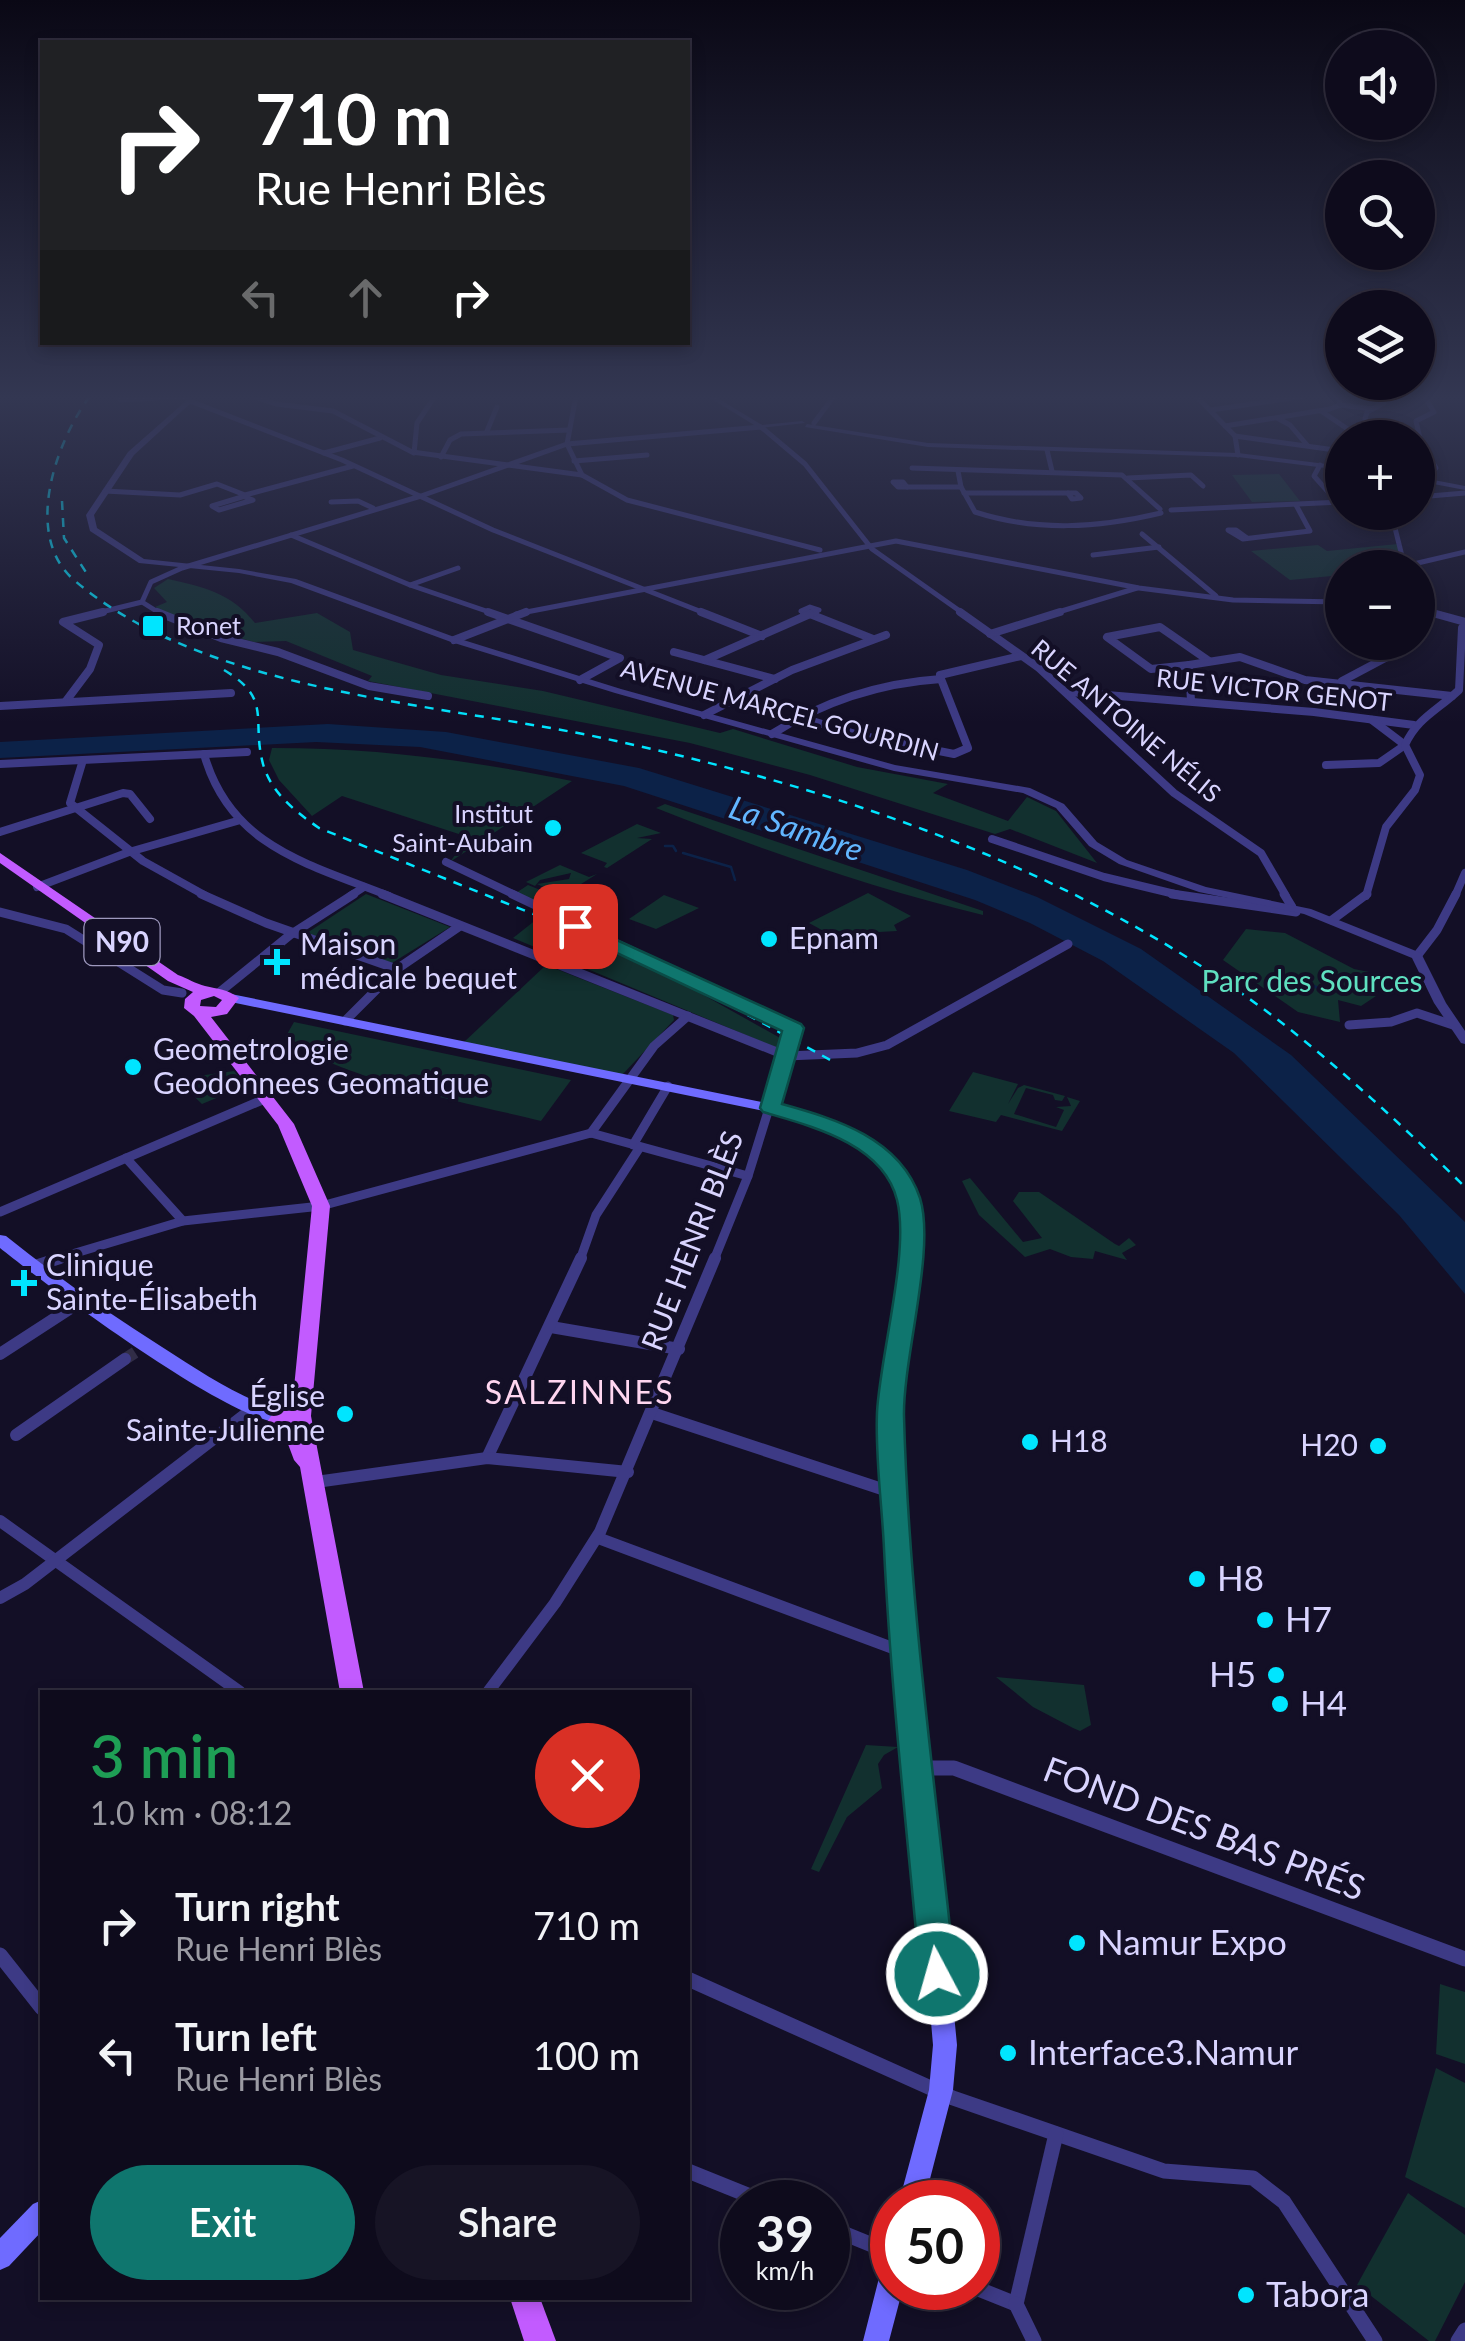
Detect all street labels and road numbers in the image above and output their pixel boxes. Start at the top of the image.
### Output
street label: RUE ANTOINE NÉLIS [1026,632,1227,808]
street label: AVENUE MARCEL GOURDIN [618,652,943,766]
street label: RUE VICTOR GENOT [1155,662,1393,716]
road number: N90 [84,919,160,965]
street label: RUE HENRI BLÈS [633,1125,750,1355]
street label: FOND DES BAS PRÉS [1038,1746,1371,1908]

